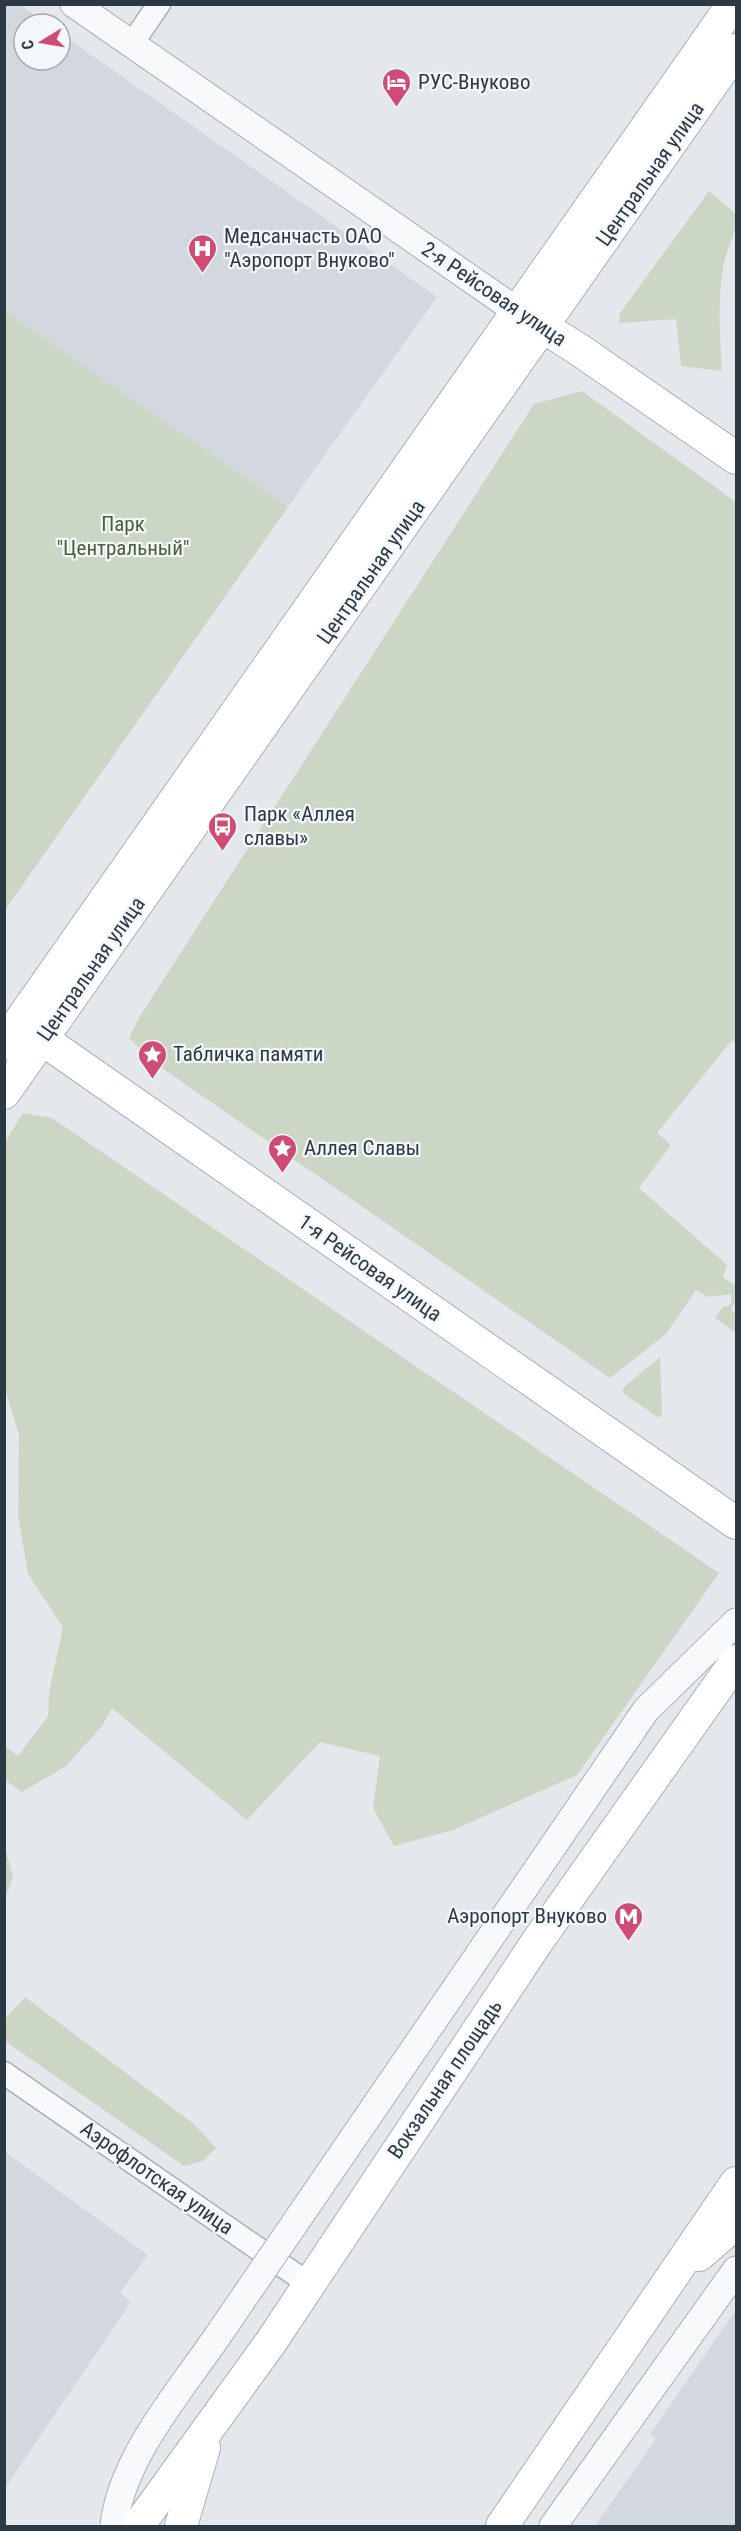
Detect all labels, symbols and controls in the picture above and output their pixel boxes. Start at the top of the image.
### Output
north arrow [12,12,72,72]
text: С [18,38,38,51]
hotel icon: РУС-Внуково [381,66,413,108]
place label: РУС-Внуково [418,70,530,94]
street label: Центральная улица [591,97,709,251]
place label: Медсанчасть ОАО "Аэропорт Внуково" [224,224,395,272]
hospital icon: Медсанчасть ОАО "Аэропорт Внуково" [187,232,219,274]
street label: 2-я Рейсовая улица [417,237,571,351]
street label: Центральная улица [312,495,430,649]
park label: Парк "Центральный" [56,512,190,560]
place label: Парк «Аллея славы» [244,802,355,850]
bus stop icon: Парк «Аллея славы» [207,810,239,852]
street label: Центральная улица [32,892,150,1046]
place icon: Табличка памяти [136,1038,168,1080]
place label: Табличка памяти [173,1042,324,1066]
place icon: Аллея Славы [267,1132,299,1174]
place label: Аллея Славы [304,1136,420,1160]
street label: 1-я Рейсовая улица [294,1210,446,1326]
metro station icon: Аэропорт Внуково [612,1900,644,1942]
place label: Аэропорт Внуково [447,1904,607,1928]
street label: Вокзальная площадь [383,1995,507,2163]
street label: Аэрофлотская улица [76,2116,238,2240]

